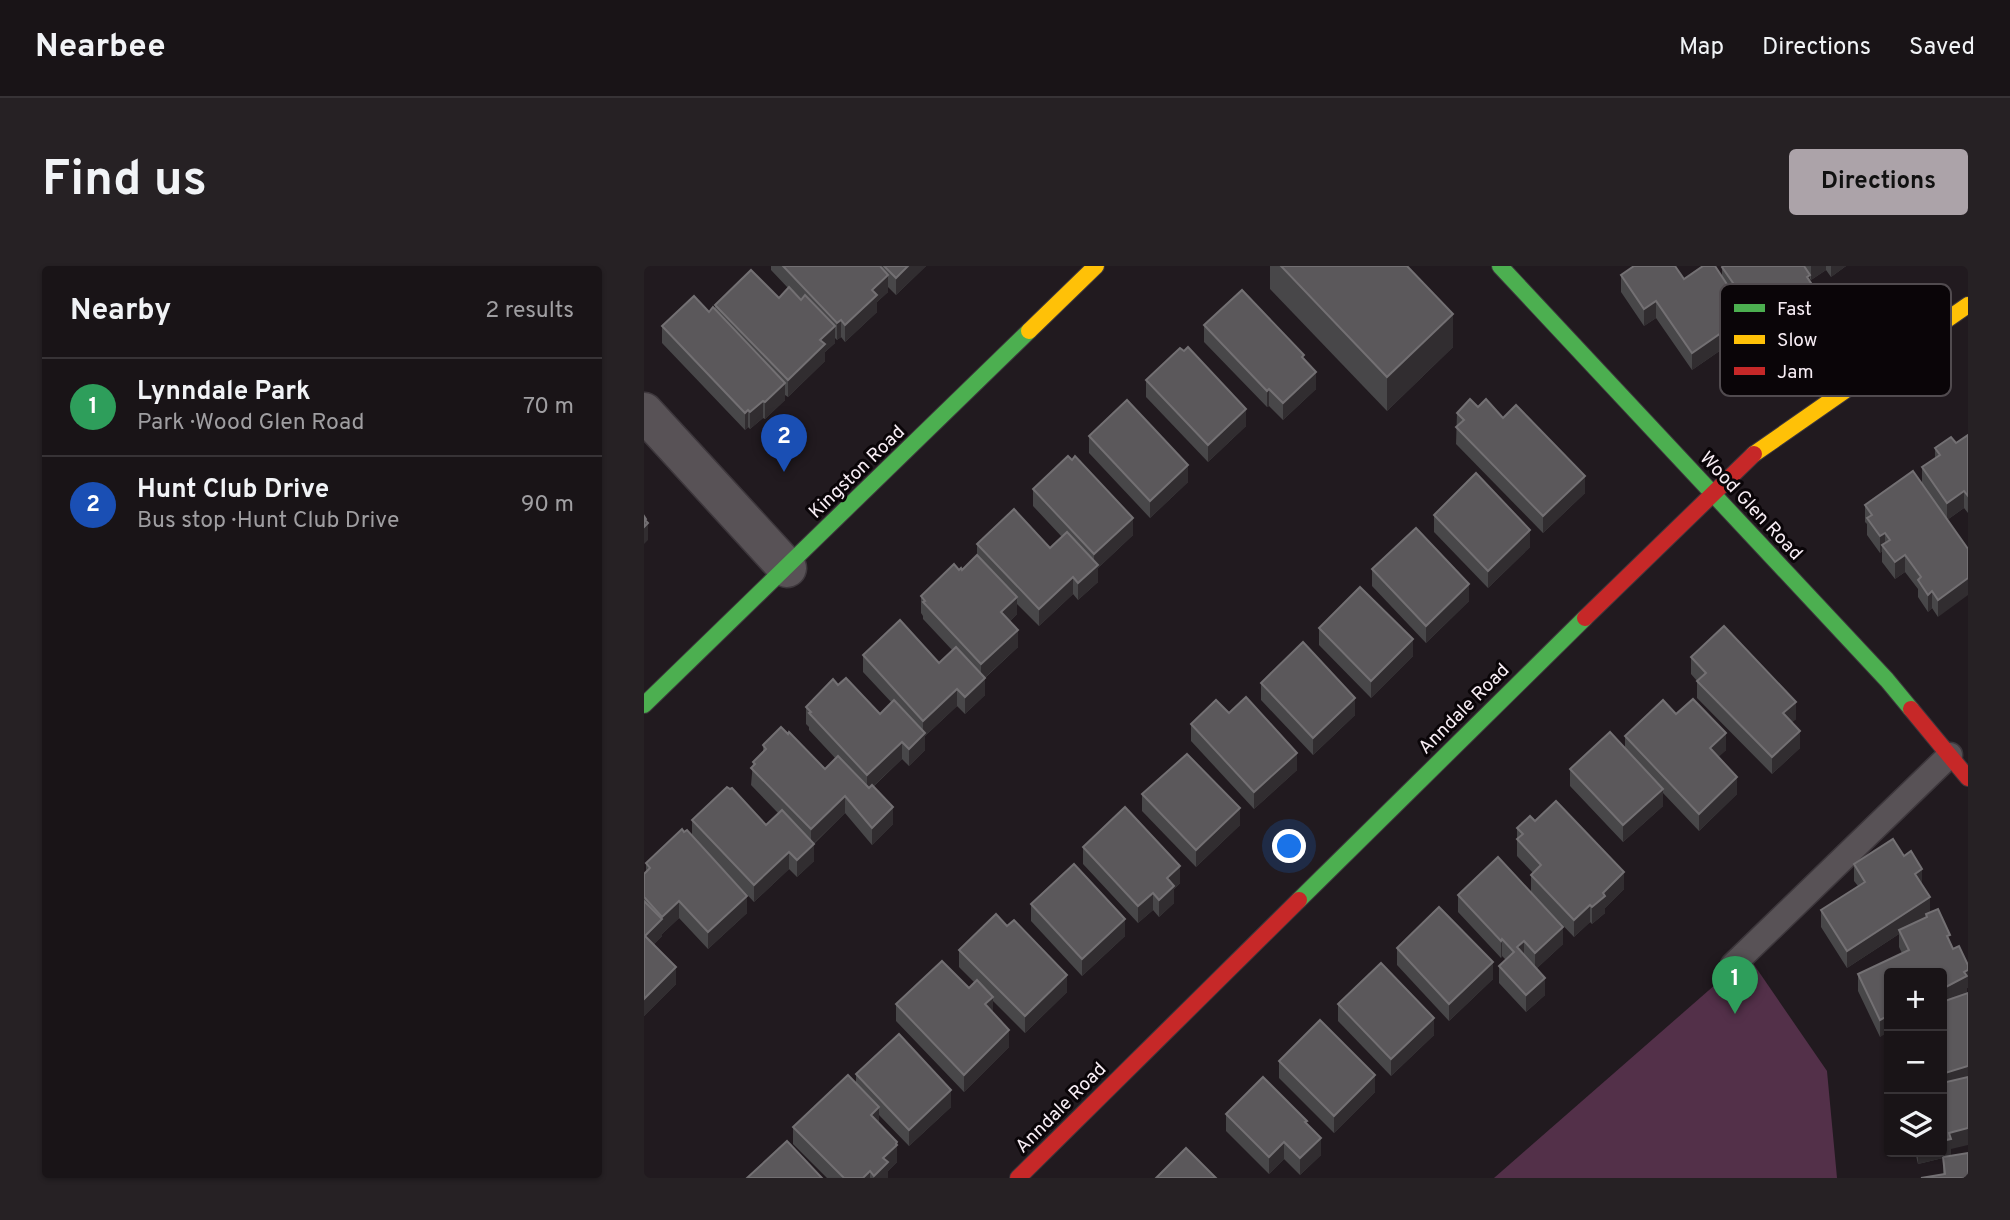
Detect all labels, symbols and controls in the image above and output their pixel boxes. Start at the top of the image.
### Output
text: Nearbee [35,27,166,69]
text: Map [1679,33,1724,63]
text: Directions [1762,33,1871,63]
text: Saved [1909,33,1975,63]
button: Directions [1789,149,1968,215]
text: Find us [42,151,207,213]
legend [1720,284,1951,396]
text: Nearby [70,293,171,330]
text: 2 results [485,297,574,326]
text: Fast [1777,298,1812,322]
text: Slow [1777,329,1817,353]
text: Jam [1777,361,1814,385]
text: Lynndale Park [137,376,311,409]
text: 1 [88,393,98,422]
text: 70 m [523,393,574,422]
text: Park · Wood Glen Road [137,409,364,438]
pin: 2 [761,414,807,472]
street label: Kingston Road [804,421,910,524]
street label: Wood Glen Road [1694,447,1807,566]
text: Hunt Club Drive [137,474,329,507]
text: 2 [86,491,100,520]
text: 90 m [521,491,574,520]
text: Bus stop · Hunt Club Drive [137,507,399,536]
street label: Anndale Road [1414,659,1515,760]
your location [1272,829,1306,863]
pin: 1 [1712,956,1758,1014]
map controls [1884,968,1947,1157]
button: + [1884,968,1947,1031]
button: − [1884,1031,1947,1094]
street label: Anndale Road [1011,1058,1112,1159]
button: layers [1884,1094,1947,1157]

